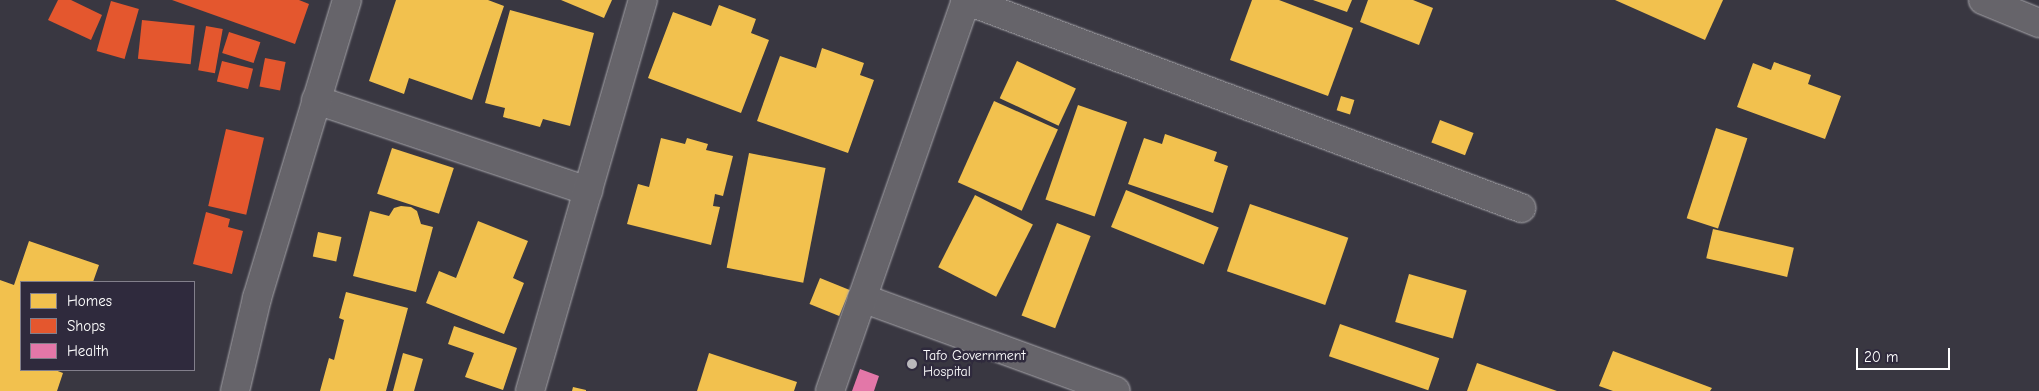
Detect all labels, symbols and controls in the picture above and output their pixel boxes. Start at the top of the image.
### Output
legend [20,281,195,371]
text: Homes [67,292,112,310]
text: Shops [67,317,105,335]
scale bar [1859,338,1953,370]
text: Health [67,342,109,360]
place label: Tafo Government Hospital [923,348,1025,381]
text: 20 m [1864,348,1898,366]
marker: Tafo Government Hospital [905,357,919,371]

